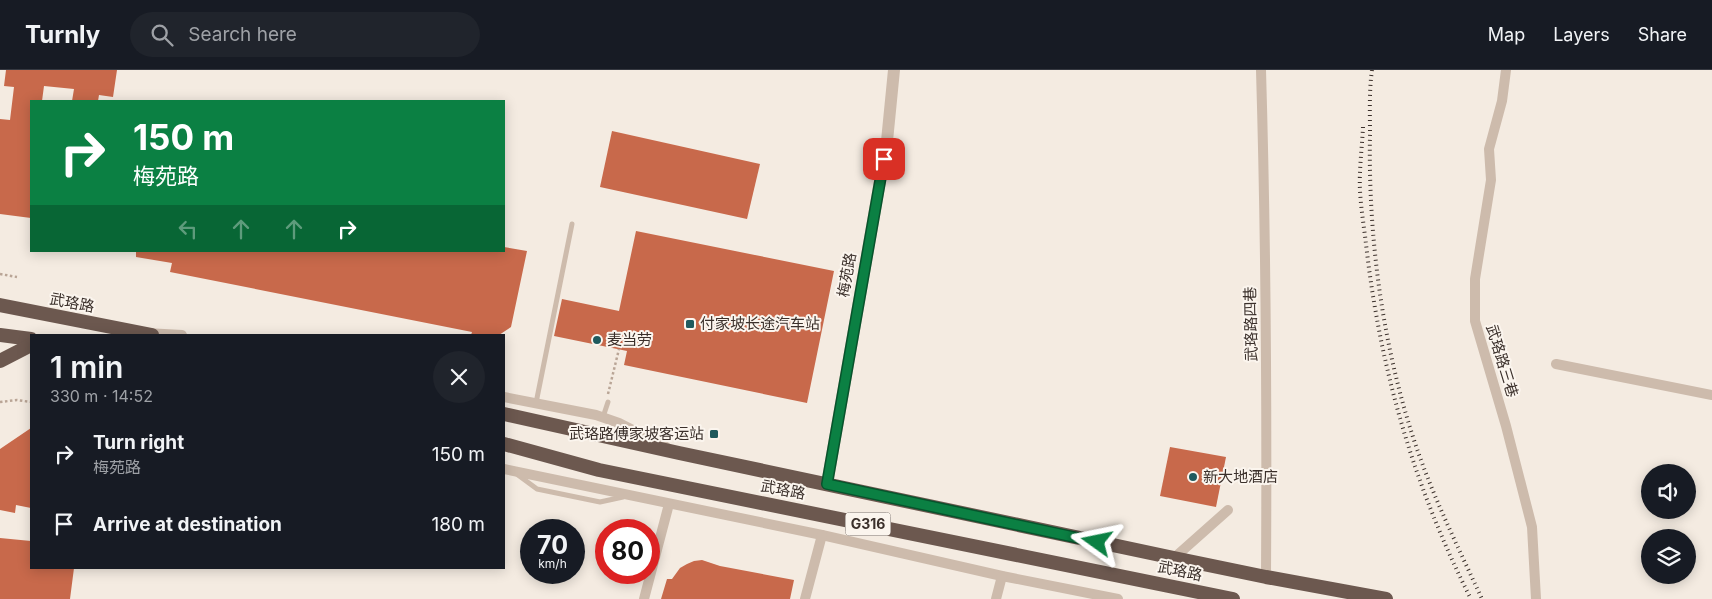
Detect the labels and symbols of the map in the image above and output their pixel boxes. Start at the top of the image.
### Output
pin [863,138,905,180]
street label: 梅苑路 [833,251,860,299]
street label: 武珞路四巷 [1240,286,1261,362]
street label: 武珞路 [48,289,96,316]
place label: 付家坡长途汽车站 [700,314,820,333]
marker: 付家坡长途汽车站 [684,318,696,330]
street label: 武珞路三巷 [1482,322,1523,400]
place label: 麦当劳 [607,330,652,349]
marker: 麦当劳 [591,334,603,346]
place label: 武珞路傅家坡客运站 [569,424,704,443]
marker: 武珞路傅家坡客运站 [708,428,720,440]
place label: 新大地酒店 [1203,467,1278,486]
marker: 新大地酒店 [1187,471,1199,483]
street label: 武珞路 [759,476,807,503]
road number: G316 [846,512,890,536]
position arrow [1070,515,1122,567]
speed limit sign: 80 [595,519,660,584]
street label: 武珞路 [1156,557,1204,584]

